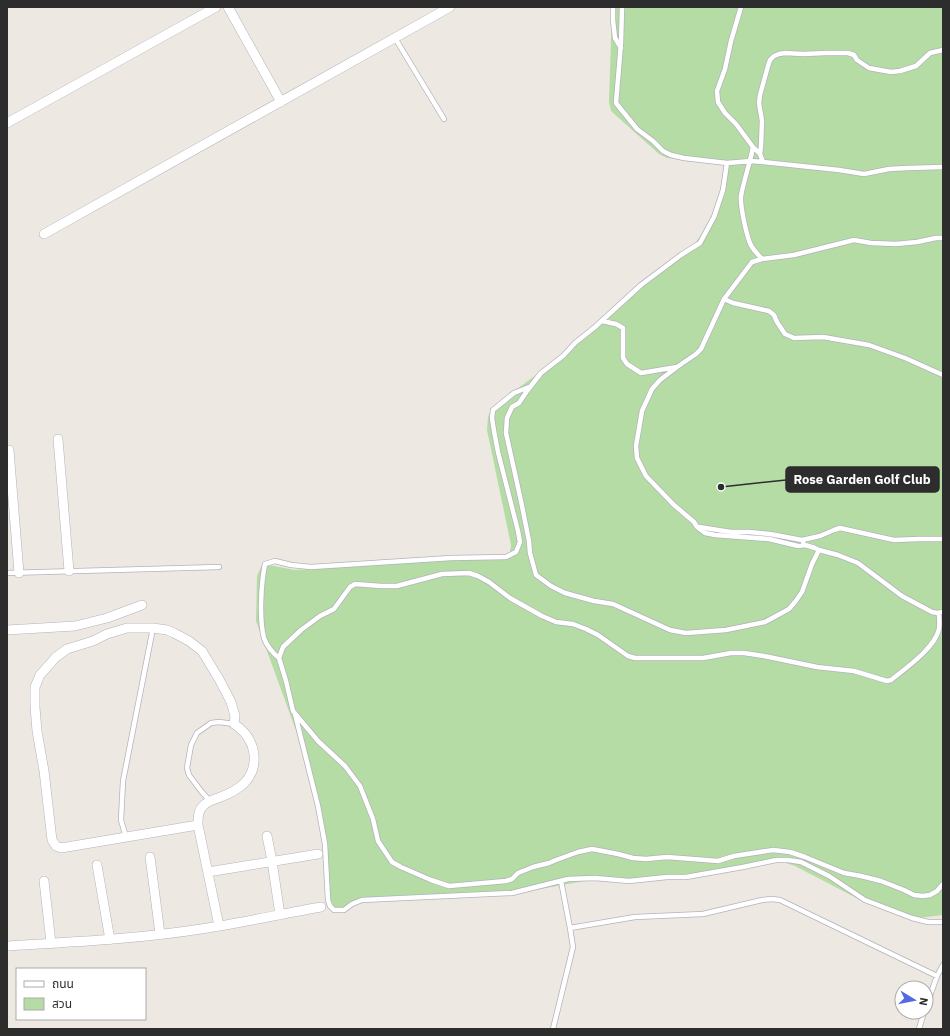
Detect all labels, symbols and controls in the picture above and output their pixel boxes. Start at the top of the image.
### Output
callout: Rose Garden Golf Club [786,467,939,492]
text: Rose Garden Golf Club [793,471,931,488]
legend [16,968,146,1020]
text: ถนน [52,976,74,991]
north arrow [894,980,934,1020]
text: สวน [52,996,72,1011]
text: N [916,997,931,1007]

